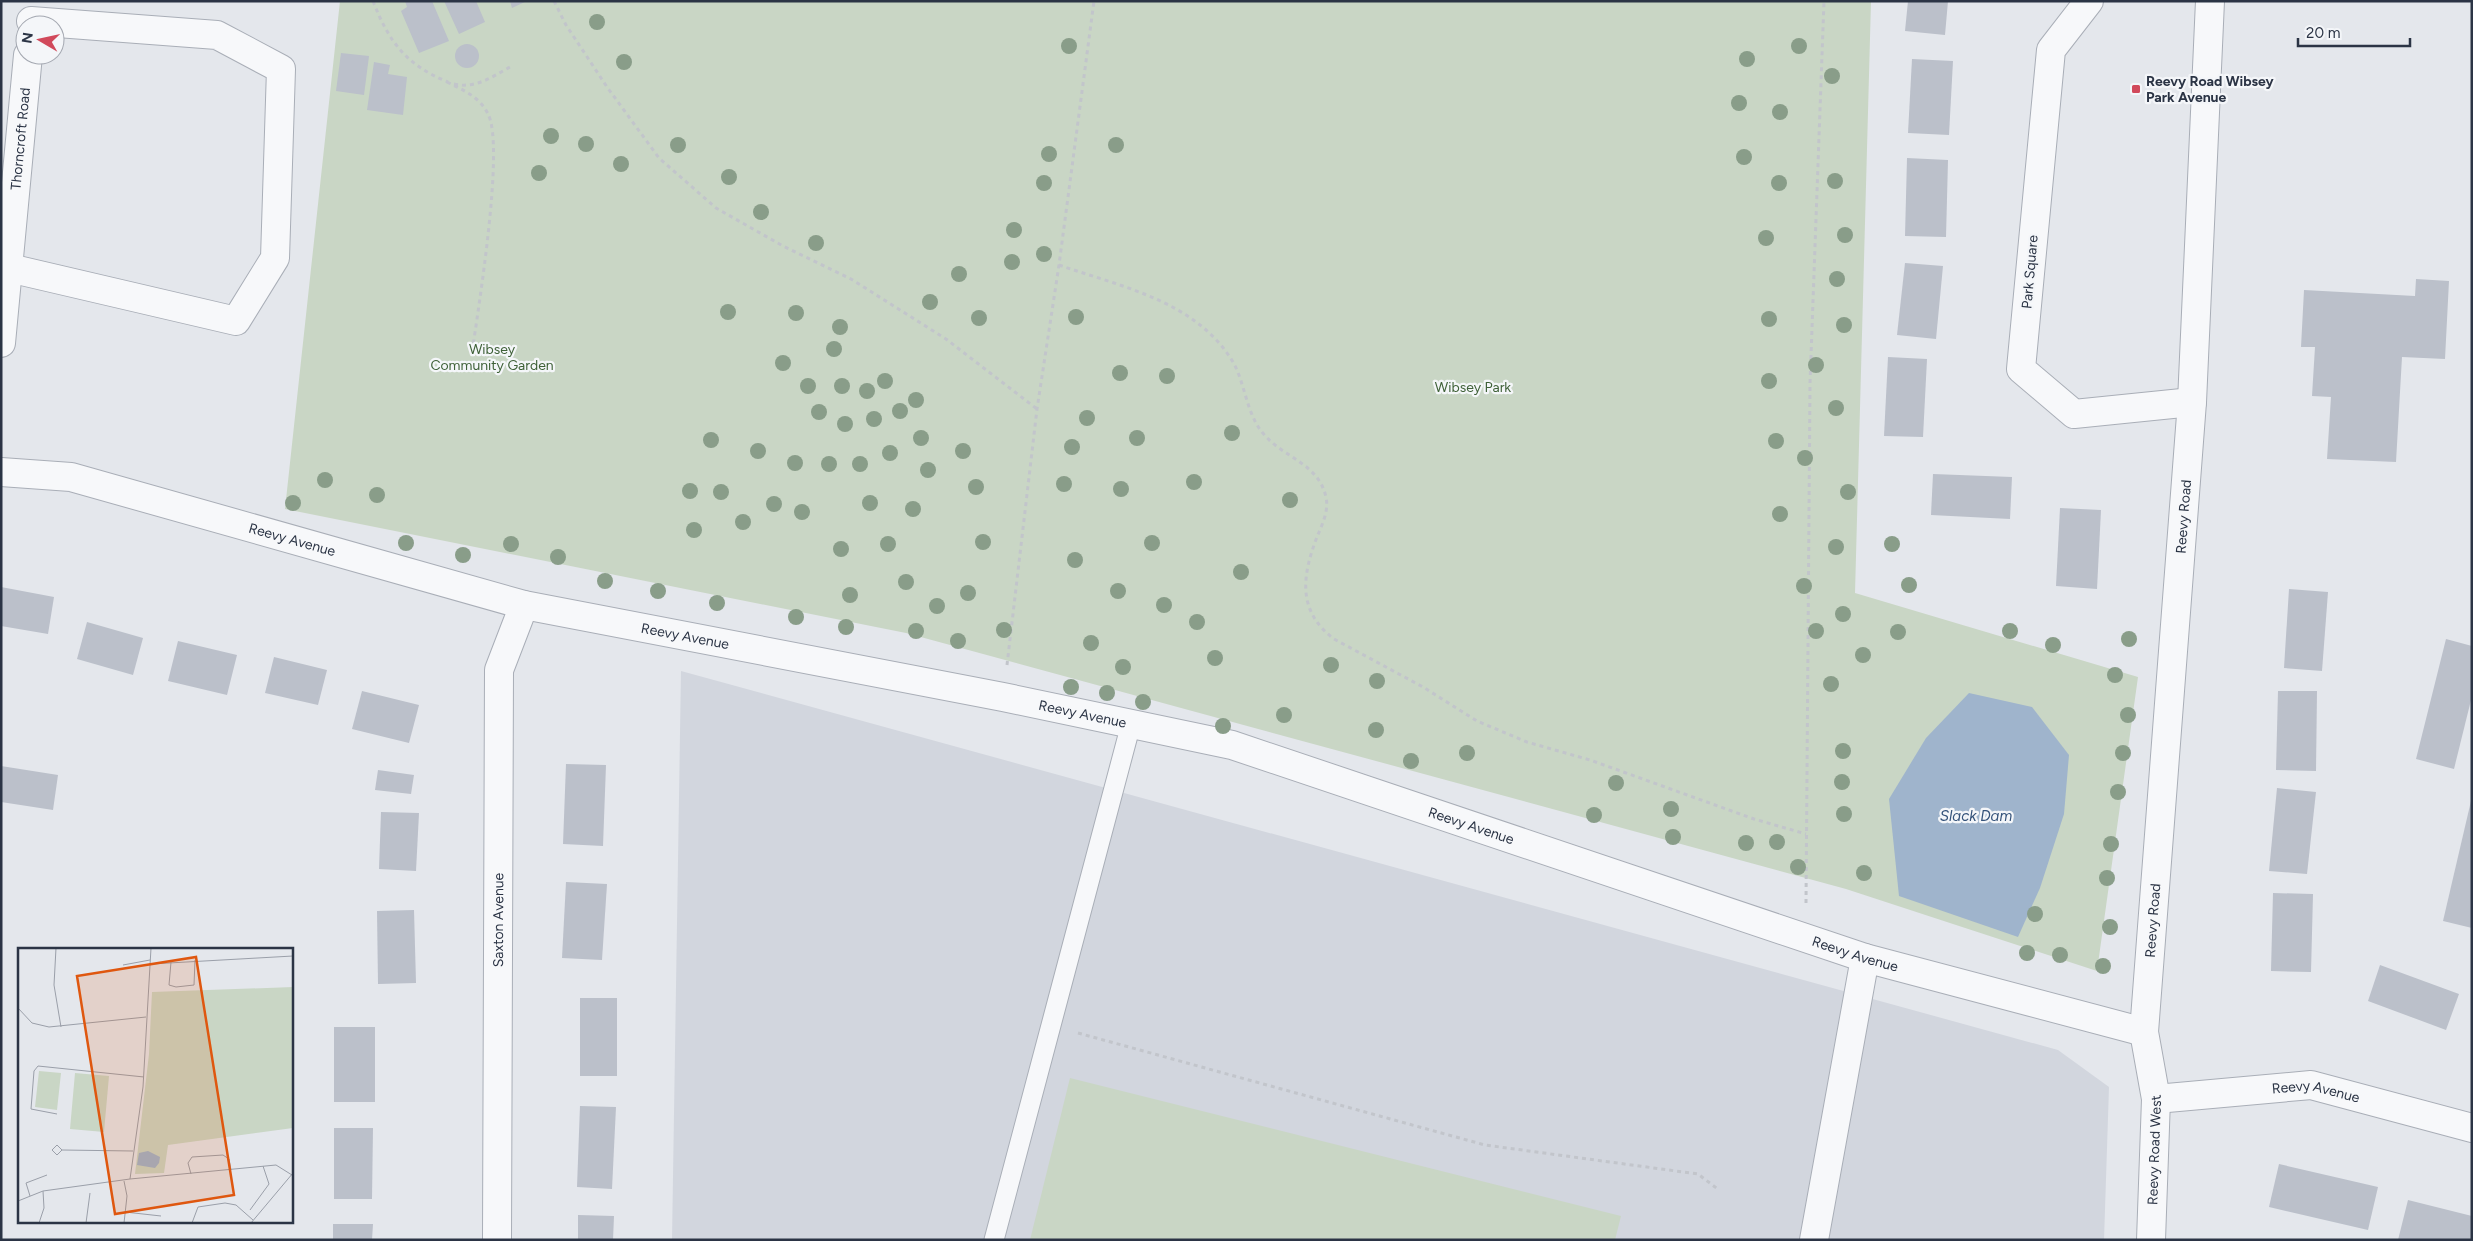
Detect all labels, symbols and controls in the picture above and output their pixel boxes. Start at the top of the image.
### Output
north arrow [15,15,65,65]
scale bar [2298,15,2410,47]
text: 20 m [2306,24,2340,42]
text: N [18,31,37,45]
place label: Reevy Road Wibsey Park Avenue [2146,73,2274,106]
marker: Reevy Road Wibsey Park Avenue [2130,83,2142,95]
street label: Thorncroft Road [7,87,33,191]
street label: Park Square [2018,234,2042,310]
park label: Wibsey Community Garden [430,341,554,374]
park label: Wibsey Park [1435,379,1511,396]
street label: Reevy Road [2172,479,2195,554]
street label: Reevy Avenue [247,519,338,560]
street label: Reevy Avenue [640,619,731,653]
street label: Reevy Avenue [1037,696,1128,731]
street label: Reevy Avenue [1426,803,1517,848]
water label: Slack Dam [1940,807,2012,825]
street label: Saxton Avenue [489,872,507,967]
street label: Reevy Road [2141,883,2164,958]
street label: Reevy Avenue [1810,932,1901,975]
inset map [18,948,292,1224]
street label: Reevy Avenue [2271,1077,2362,1106]
street label: Reevy Road West [2144,1094,2165,1205]

